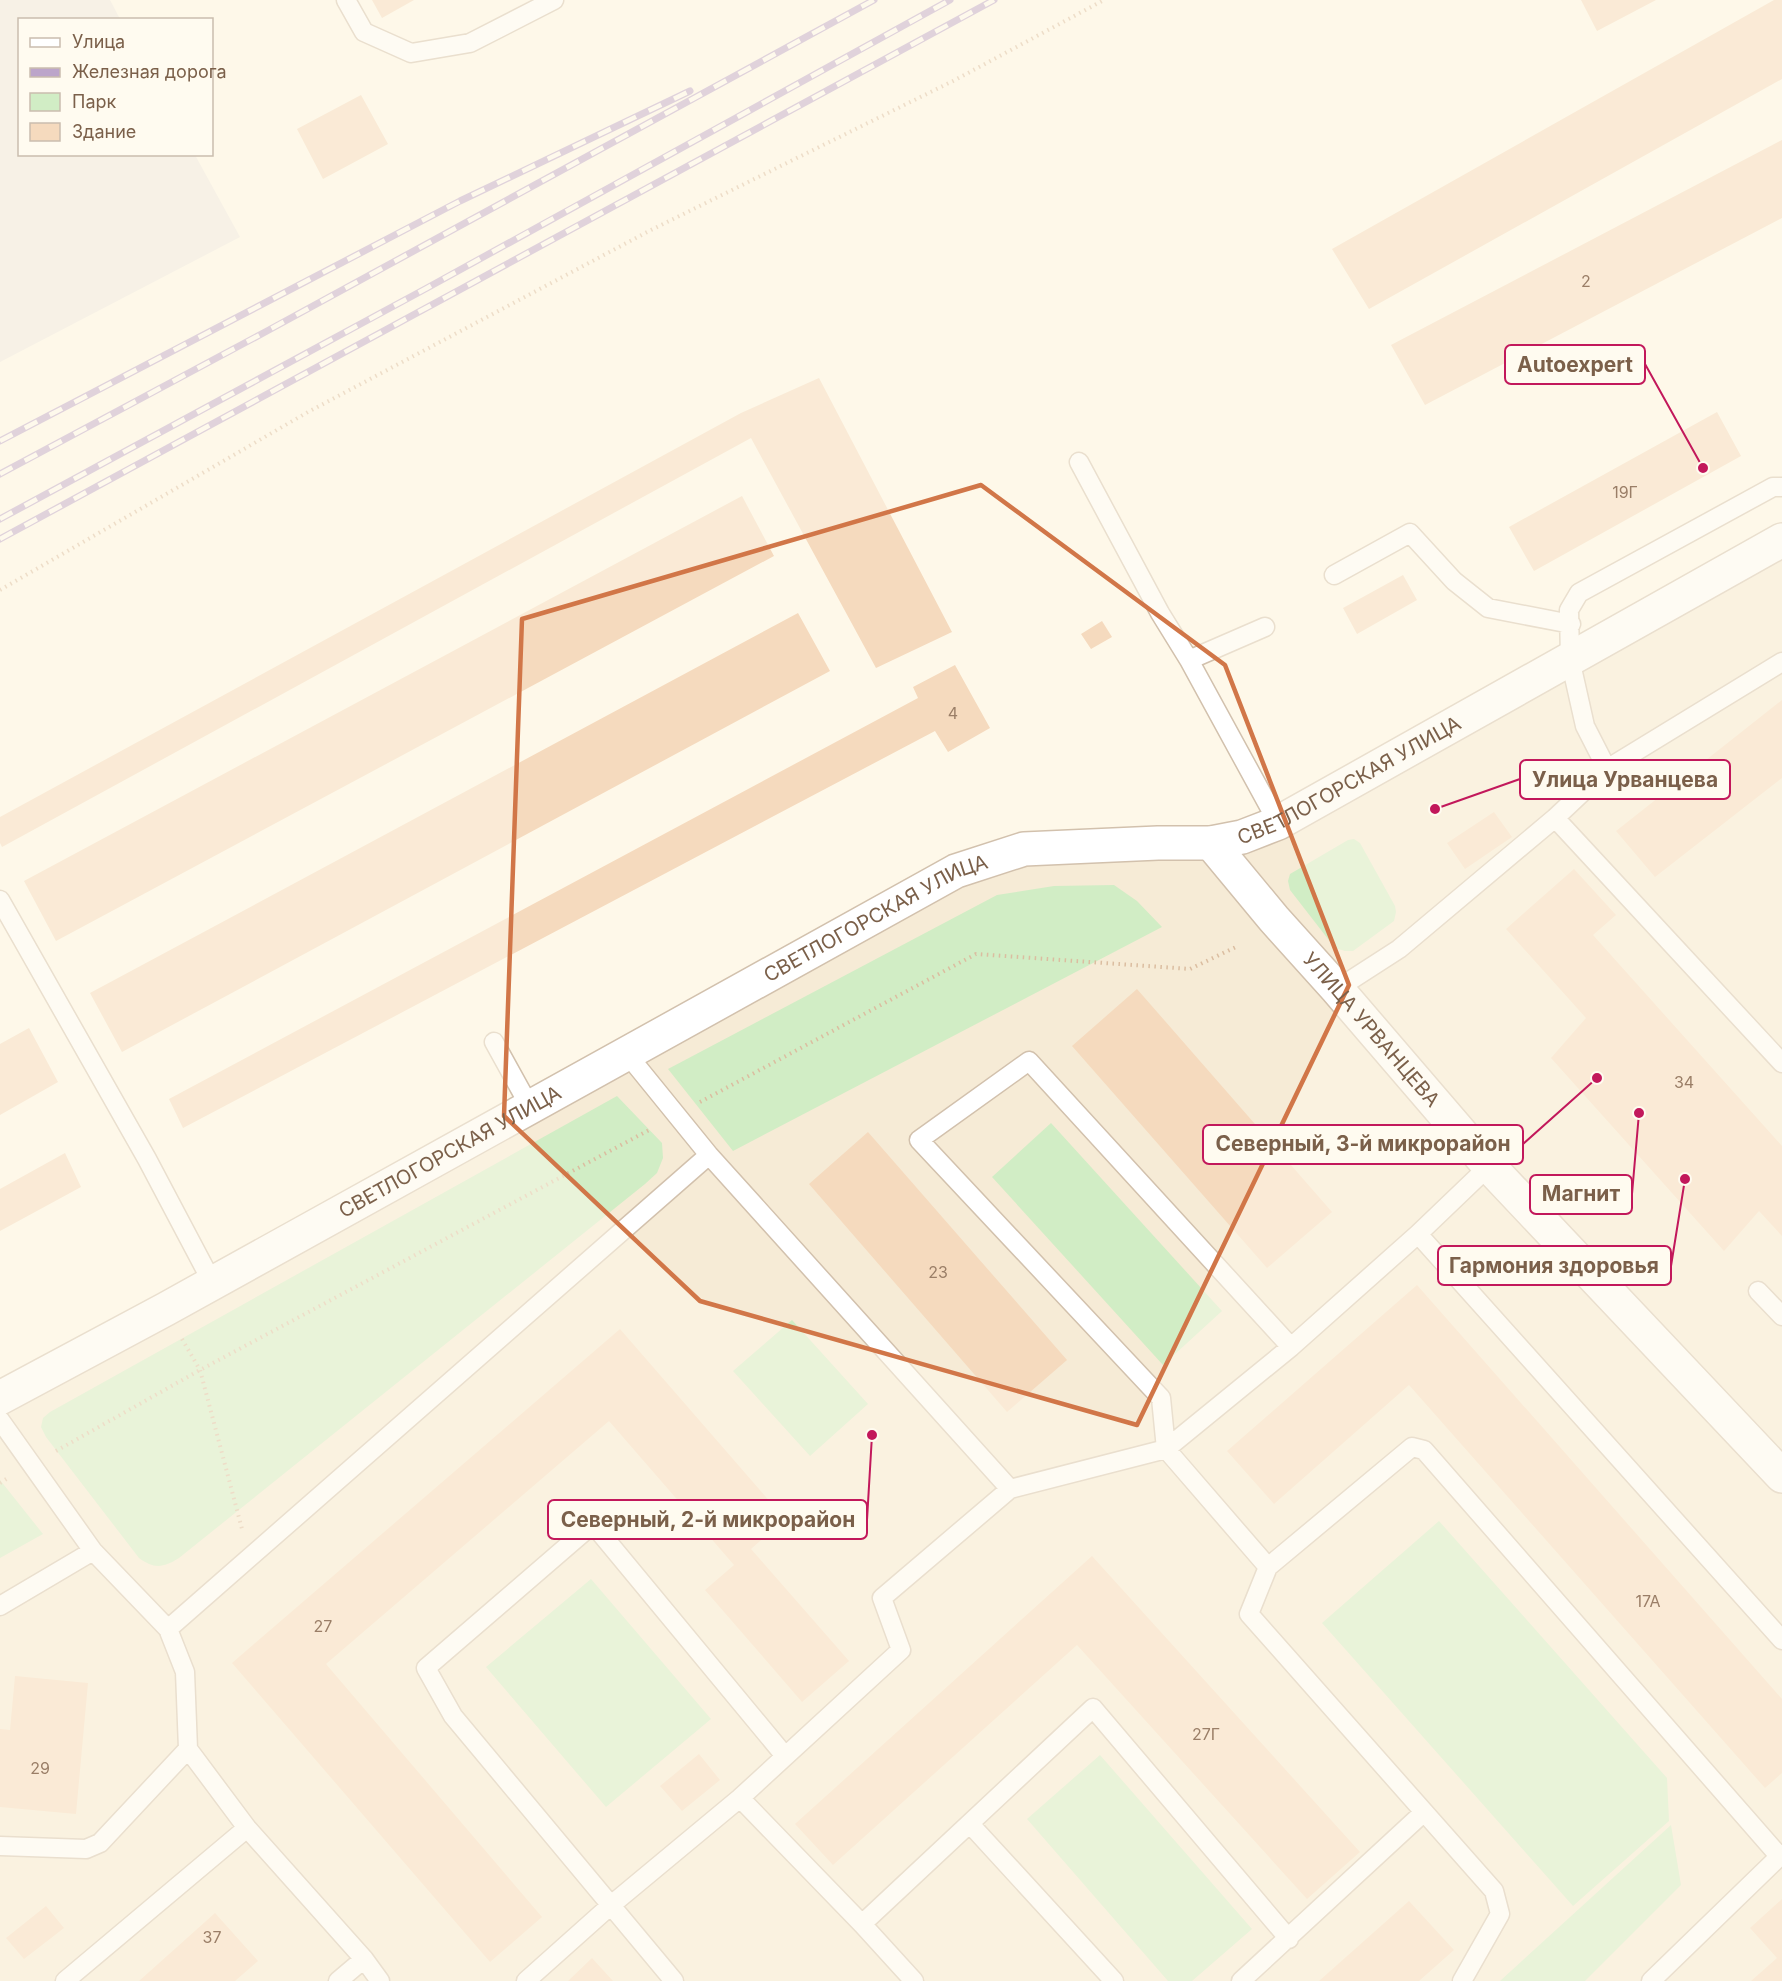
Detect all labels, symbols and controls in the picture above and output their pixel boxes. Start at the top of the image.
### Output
legend [18,18,213,156]
text: Улица [72,31,125,52]
text: Железная дорога [72,61,227,82]
text: Парк [72,91,117,112]
text: Здание [72,121,136,142]
house number: 2 [1581,271,1591,291]
callout: Autoexpert [1505,345,1645,384]
text: Autoexpert [1517,352,1633,377]
house number: 19Г [1612,482,1638,502]
house number: 4 [948,703,958,723]
street label: СВЕТЛОГОРСКАЯ УЛИЦА [1234,711,1465,850]
callout: Улица Урванцева [1520,760,1730,799]
text: Улица Урванцева [1532,767,1718,792]
street label: СВЕТЛОГОРСКАЯ УЛИЦА [760,849,991,987]
street label: УЛИЦА УРВАНЦЕВА [1298,947,1445,1112]
house number: 34 [1674,1072,1694,1092]
street label: СВЕТЛОГОРСКАЯ УЛИЦА [335,1080,565,1223]
callout: Северный, 3-й микрорайон [1203,1125,1523,1164]
text: Северный, 3-й микрорайон [1216,1131,1510,1156]
callout: Магнит [1530,1175,1632,1214]
text: Магнит [1542,1181,1620,1206]
callout: Гармония здоровья [1438,1246,1671,1285]
text: Гармония здоровья [1449,1253,1659,1278]
house number: 23 [928,1262,948,1282]
callout: Северный, 2-й микрорайон [548,1500,867,1539]
text: Северный, 2-й микрорайон [561,1507,855,1532]
house number: 17А [1636,1591,1660,1611]
house number: 27 [314,1616,332,1636]
house number: 27Г [1192,1724,1220,1744]
house number: 29 [30,1758,50,1778]
house number: 37 [203,1927,221,1947]

